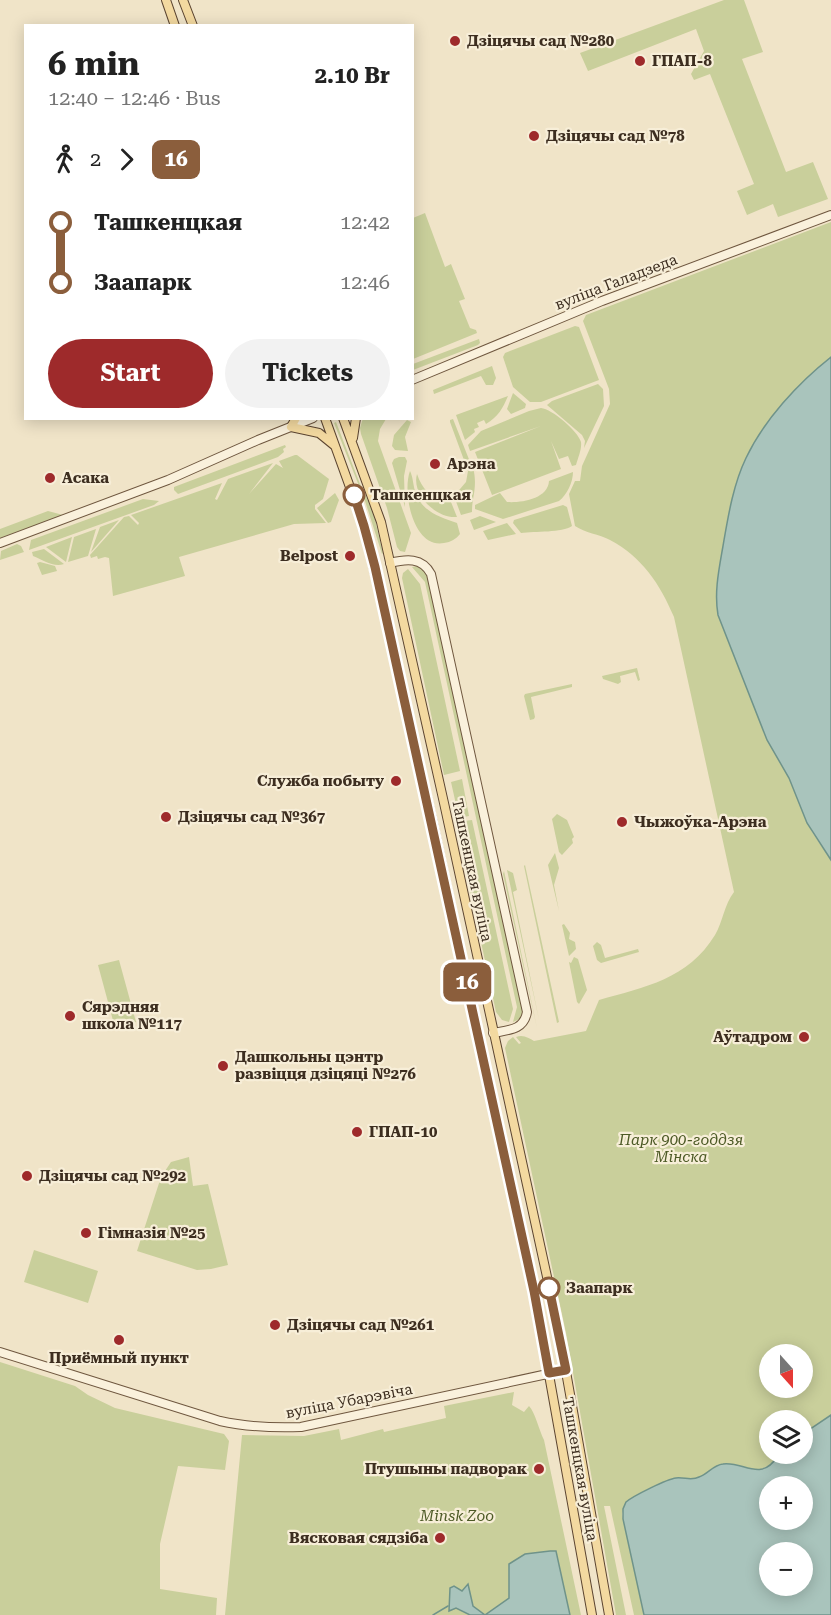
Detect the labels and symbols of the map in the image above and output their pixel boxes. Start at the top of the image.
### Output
place label: Дзіцячы сад №280 [467,32,615,50]
marker: Дзіцячы сад №280 [448,34,462,48]
place label: ГПАП-8 [652,52,713,70]
marker: ГПАП-8 [633,54,647,68]
place label: Дзіцячы сад №78 [546,127,685,145]
marker: Дзіцячы сад №78 [527,129,541,143]
street label: вуліца Галадзеда [552,250,680,314]
place label: Арэна [447,455,496,473]
marker: Арэна [428,457,442,471]
place label: Асака [62,469,109,487]
marker: Асака [43,471,57,485]
marker: Ташкенцкая [343,484,365,506]
place label: Ташкенцкая [370,486,471,504]
place label: Belpost [280,547,338,565]
marker: Belpost [343,549,357,563]
place label: Служба побыту [257,772,384,790]
marker: Служба побыту [389,774,403,788]
street label: Ташкенцкая вуліца [448,797,496,943]
place label: Дзіцячы сад №367 [178,808,326,826]
marker: Дзіцячы сад №367 [159,810,173,824]
place label: Чыжоўка-Арэна [634,813,767,831]
marker: Чыжоўка-Арэна [615,815,629,829]
line badge: 16 [440,962,494,1002]
place label: Сярэдняя школа №117 [82,998,182,1033]
marker: Сярэдняя школа №117 [63,1009,77,1023]
place label: Аўтадром [713,1028,792,1046]
marker: Аўтадром [797,1030,811,1044]
place label: Дашкольны цэнтр развіцця дзіцяці №276 [235,1048,417,1083]
marker: Дашкольны цэнтр развіцця дзіцяці №276 [216,1059,230,1073]
place label: ГПАП-10 [369,1123,438,1141]
marker: ГПАП-10 [350,1125,364,1139]
park label: Парк 900-годдзя Мінска [618,1131,743,1166]
place label: Дзіцячы сад №292 [39,1167,186,1185]
marker: Дзіцячы сад №292 [20,1169,34,1183]
place label: Гімназія №25 [98,1224,205,1242]
marker: Гімназія №25 [79,1226,93,1240]
marker: Заапарк [538,1277,560,1299]
place label: Заапарк [566,1279,633,1297]
place label: Дзіцячы сад №261 [287,1316,435,1334]
marker: Дзіцячы сад №261 [268,1318,282,1332]
marker: Приёмный пункт [112,1333,126,1347]
north arrow [759,1344,813,1398]
place label: Приёмный пункт [49,1349,189,1367]
street label: вуліца Убарэвіча [284,1380,414,1422]
street label: Ташкенцкая вуліца [558,1396,602,1542]
place label: Птушыны падворак [365,1460,528,1478]
marker: Птушыны падворак [532,1462,546,1476]
park label: Minsk Zoo [419,1507,494,1525]
place label: Вясковая сядзіба [289,1529,428,1547]
marker: Вясковая сядзіба [433,1531,447,1545]

